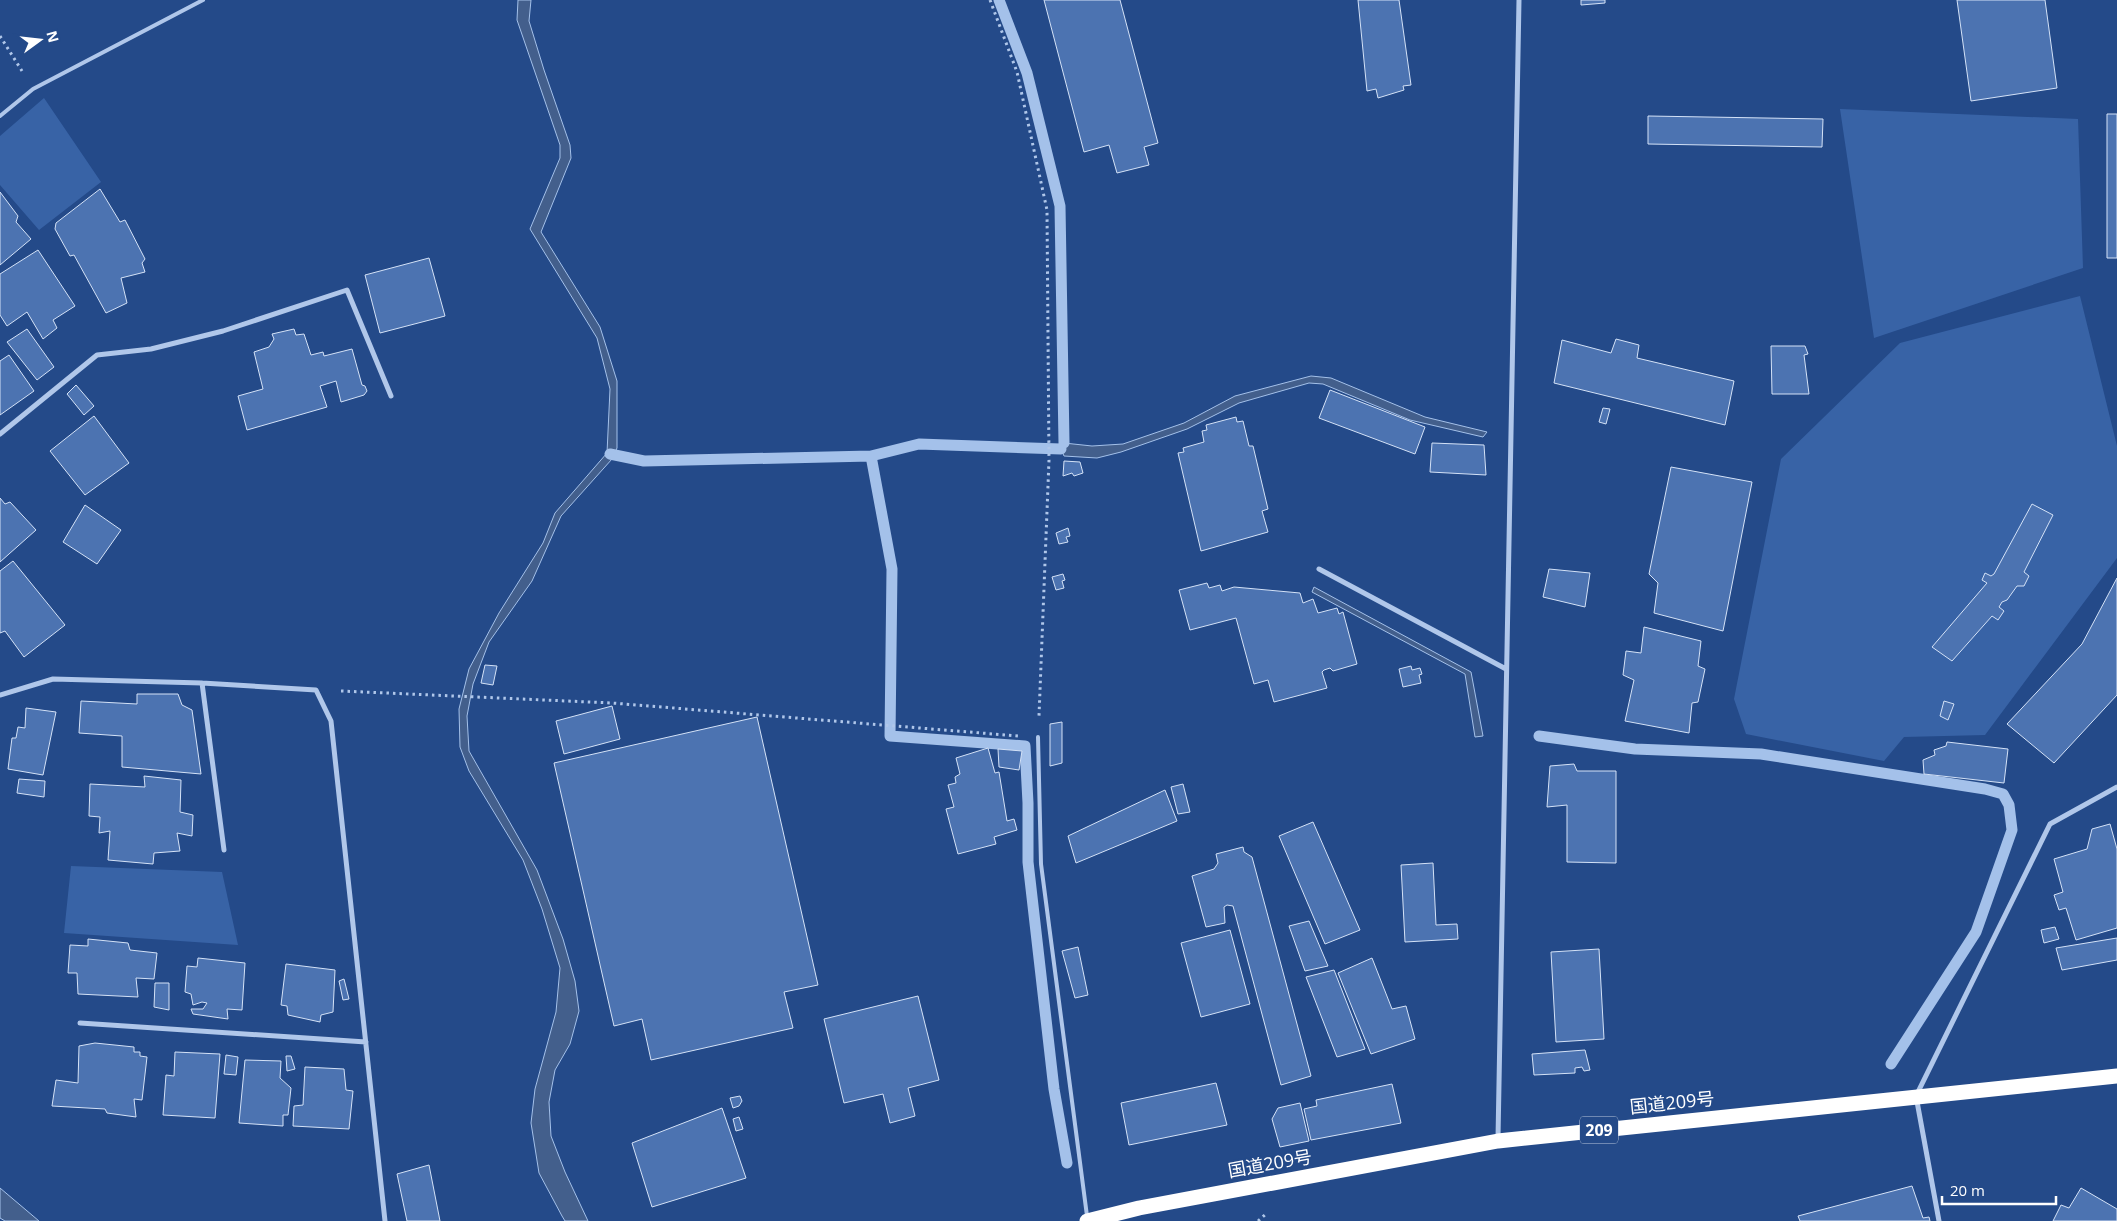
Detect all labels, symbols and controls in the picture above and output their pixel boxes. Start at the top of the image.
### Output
north arrow [15,15,65,65]
text: N [42,29,64,44]
street label: 国道209号 [1628,1086,1715,1118]
road number: 209 [1580,1116,1618,1144]
street label: 国道209号 [1226,1144,1314,1182]
scale bar [1942,1174,2056,1206]
text: 20 m [1950,1180,1985,1200]

